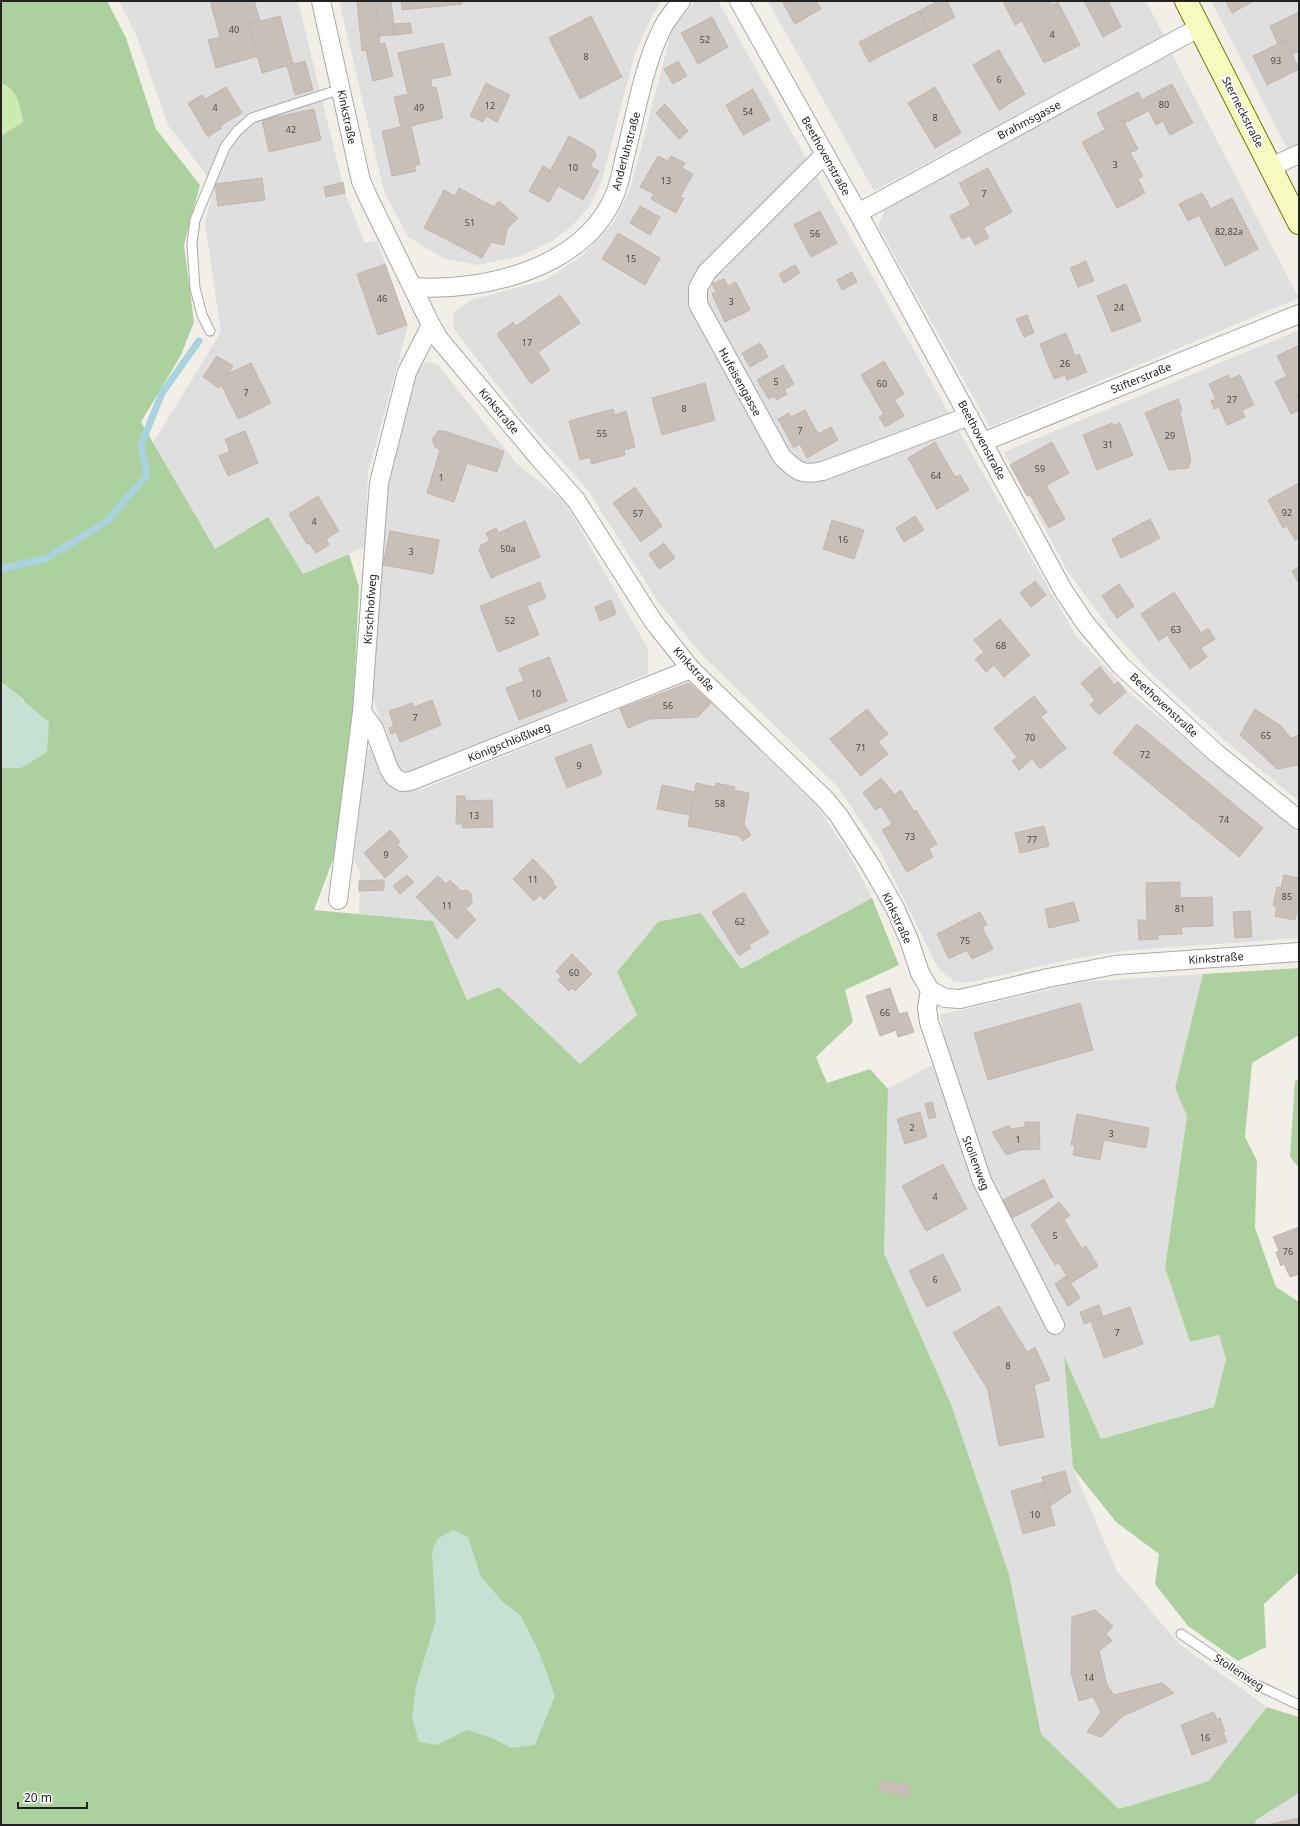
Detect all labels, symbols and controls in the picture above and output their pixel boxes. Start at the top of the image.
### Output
house number: 40 [229,23,239,36]
house number: 4 [1049,28,1055,41]
house number: 52 [700,33,710,46]
house number: 8 [583,50,589,63]
house number: 93 [1271,54,1281,67]
house number: 6 [996,73,1002,86]
street label: Sterneckstraße [1219,74,1268,150]
street label: Kinkstraße [334,88,361,145]
street label: Brahmsgasse [994,97,1063,143]
house number: 80 [1159,98,1169,111]
house number: 12 [485,99,495,112]
house number: 4 [212,101,218,114]
house number: 49 [414,101,424,114]
house number: 54 [743,105,753,118]
street label: Anderluhstraße [608,110,643,192]
house number: 8 [932,111,938,124]
street label: Beethovenstraße [798,114,854,198]
house number: 42 [286,123,296,136]
house number: 3 [1112,158,1118,171]
house number: 10 [568,161,578,174]
house number: 13 [661,174,671,187]
house number: 7 [981,187,987,200]
house number: 51 [465,216,475,229]
house number: 82,82a [1215,225,1243,238]
house number: 56 [810,227,820,240]
house number: 15 [626,252,636,265]
house number: 46 [377,292,387,305]
house number: 3 [728,295,734,308]
house number: 24 [1114,301,1124,314]
house number: 17 [522,336,532,349]
street label: Hufeisengasse [716,345,765,419]
house number: 26 [1060,357,1070,370]
street label: Stifterstraße [1108,359,1173,397]
house number: 5 [773,375,779,388]
house number: 60 [877,377,887,390]
street label: Kinkstraße [476,385,523,437]
house number: 7 [243,386,249,399]
house number: 27 [1227,393,1237,406]
street label: Beethovenstraße [955,397,1010,482]
house number: 8 [681,402,687,415]
house number: 7 [797,424,803,437]
house number: 55 [597,427,607,440]
house number: 29 [1165,429,1175,442]
house number: 31 [1103,438,1113,451]
house number: 59 [1035,462,1045,475]
house number: 64 [931,469,941,482]
house number: 1 [438,471,444,484]
house number: 92 [1282,506,1292,519]
house number: 57 [633,507,643,520]
house number: 4 [311,515,317,528]
house number: 16 [838,533,848,546]
house number: 50a [500,542,516,555]
house number: 3 [408,545,414,558]
street label: Kirschhofweg [360,573,379,645]
house number: 52 [505,614,515,627]
house number: 63 [1171,623,1181,636]
house number: 68 [996,639,1006,652]
street label: Kinkstraße [670,643,718,694]
street label: Beethovenstraße [1127,669,1202,740]
house number: 10 [531,687,541,700]
house number: 56 [663,699,673,712]
house number: 7 [412,711,418,724]
street label: Königschlößlweg [465,718,552,765]
house number: 65 [1261,729,1271,742]
house number: 70 [1025,731,1035,744]
house number: 71 [856,741,866,754]
house number: 72 [1140,748,1150,761]
house number: 9 [576,759,582,772]
house number: 58 [715,797,725,810]
house number: 13 [469,809,479,822]
house number: 74 [1219,813,1229,826]
house number: 73 [905,830,915,843]
house number: 77 [1027,833,1037,846]
house number: 9 [383,848,389,861]
house number: 11 [528,873,538,886]
street label: Kinkstraße [879,890,916,946]
house number: 85 [1282,890,1292,903]
house number: 11 [442,899,452,912]
house number: 81 [1175,902,1185,915]
house number: 62 [735,915,745,928]
house number: 75 [960,934,970,947]
street label: Kinkstraße [1188,948,1244,967]
house number: 60 [569,966,579,979]
house number: 66 [880,1006,890,1019]
house number: 2 [909,1121,915,1134]
house number: 3 [1108,1127,1114,1140]
house number: 1 [1015,1133,1021,1146]
street label: Stollenweg [959,1134,994,1192]
house number: 4 [932,1190,938,1203]
house number: 5 [1052,1229,1058,1242]
house number: 76 [1283,1245,1293,1258]
house number: 6 [932,1273,938,1286]
house number: 7 [1114,1326,1120,1339]
house number: 8 [1005,1359,1011,1372]
house number: 10 [1030,1508,1040,1521]
street label: Stollenweg [1211,1650,1267,1693]
house number: 14 [1084,1671,1094,1684]
house number: 16 [1200,1731,1210,1744]
scale bar [18,1784,87,1810]
text: 20 m [24,1789,52,1806]

